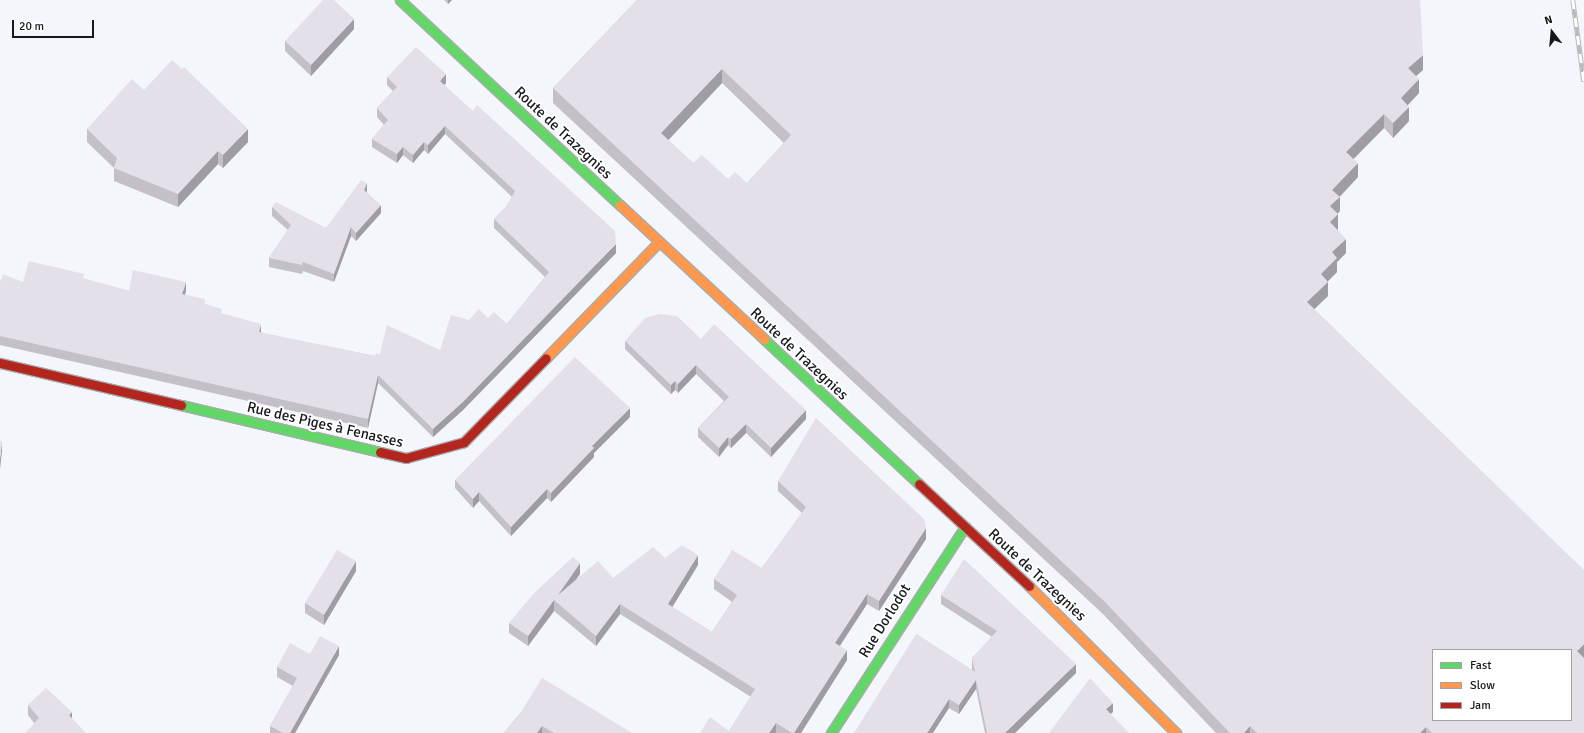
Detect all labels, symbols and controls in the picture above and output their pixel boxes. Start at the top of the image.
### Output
scale bar [14,12,96,38]
north arrow [1532,12,1572,52]
text: N [1543,13,1554,27]
text: 20 m [19,19,44,34]
street label: Route de Trazegnies [510,83,616,183]
street label: Route de Trazegnies [746,304,852,404]
street label: Rue des Piges à Fenasses [245,398,405,452]
street label: Route de Trazegnies [984,525,1090,625]
street label: Rue Dorlodot [855,581,915,661]
legend [1432,649,1572,721]
text: Fast [1470,658,1491,673]
text: Slow [1470,678,1495,693]
text: Jam [1470,698,1491,713]

